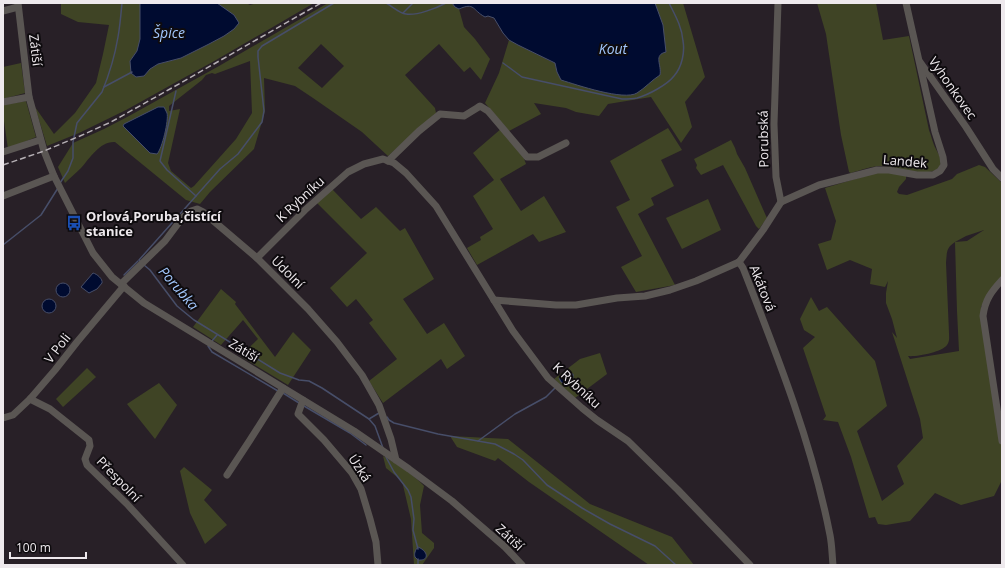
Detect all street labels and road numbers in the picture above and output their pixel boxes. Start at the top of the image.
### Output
street label: Zátiší [25,33,47,68]
street label: Vyhonkovec [925,53,981,123]
street label: Porubská [754,110,772,168]
street label: Landek [882,150,928,172]
street label: K Rybníku [272,172,328,226]
street label: Údolní [268,252,309,293]
street label: Akátová [746,262,780,314]
street label: V Poli [40,329,74,367]
street label: Zátiší [226,334,263,366]
street label: K Rybníku [549,358,605,412]
street label: Úzká [344,451,376,485]
street label: Přespolní [93,452,146,506]
street label: Zátiší [492,519,528,555]

